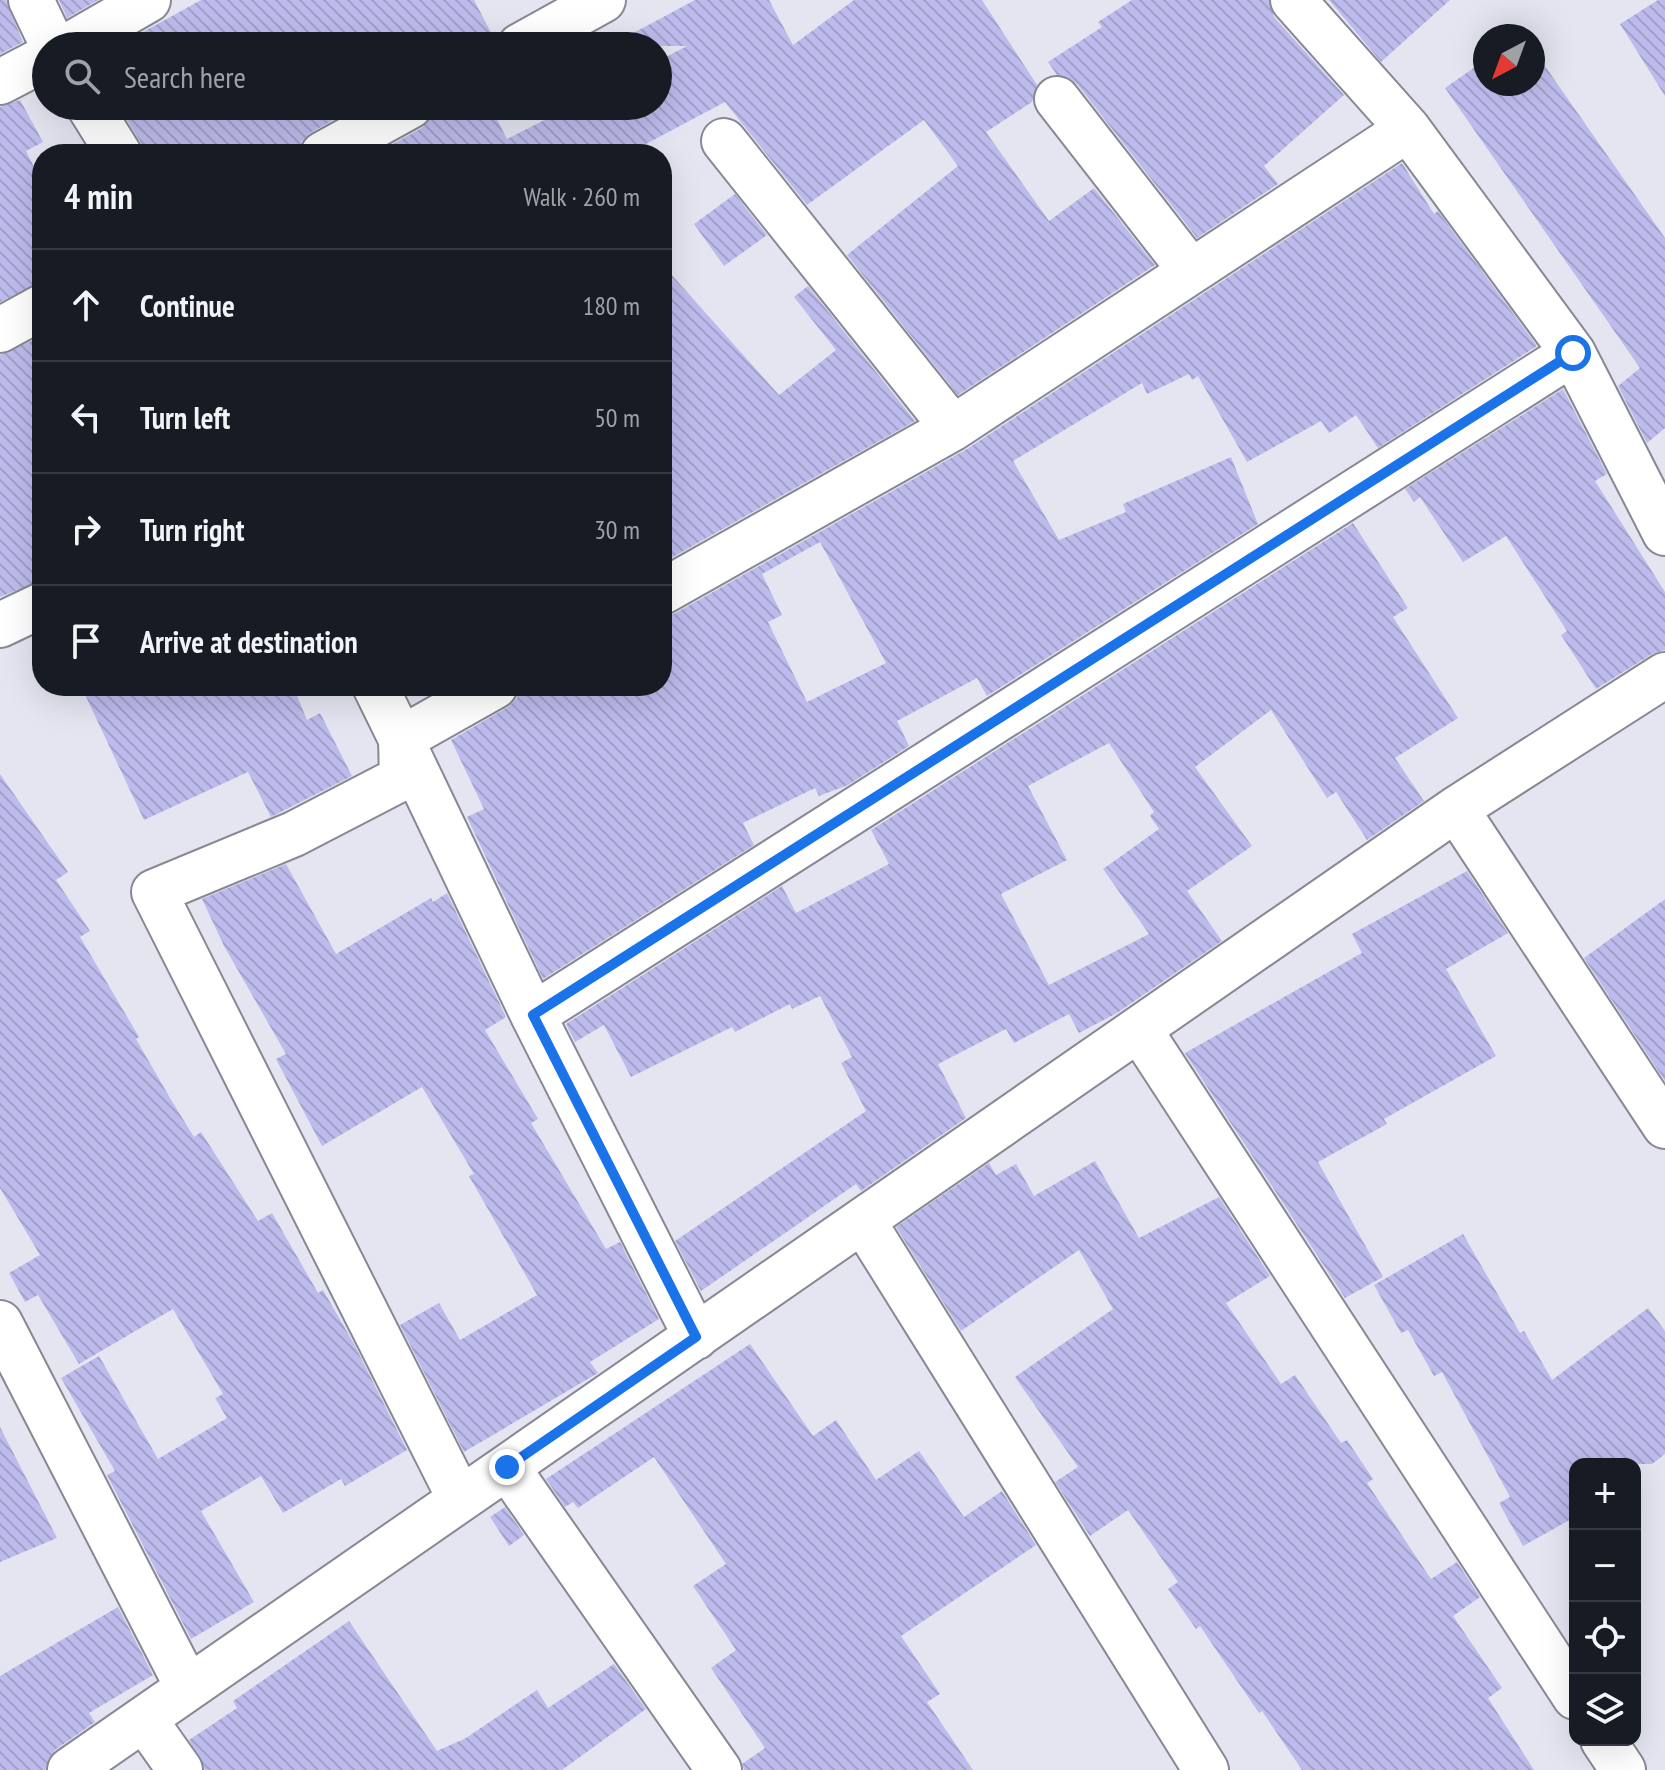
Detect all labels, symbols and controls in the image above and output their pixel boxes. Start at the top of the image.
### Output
north arrow [1473,24,1545,96]
search box [32,32,672,120]
icon: search [60,54,104,98]
text: Search here [124,57,246,96]
text: 4 min [64,174,133,218]
text: Walk · 260 m [523,180,640,213]
icon: ahead [64,283,108,327]
text: Continue [140,286,235,325]
text: 180 m [582,289,640,322]
route start [1555,335,1591,371]
icon: left [64,395,108,439]
text: Turn left [140,398,230,437]
text: 50 m [594,401,640,434]
icon: right [64,507,108,551]
text: Turn right [140,510,244,549]
text: 30 m [594,513,640,546]
icon: arrive [64,619,108,663]
text: Arrive at destination [140,622,358,661]
route end [489,1449,525,1485]
map controls [1569,1458,1641,1746]
button: + [1569,1458,1641,1530]
button: − [1569,1530,1641,1602]
button: locate [1569,1602,1641,1674]
button: layers [1569,1674,1641,1746]

